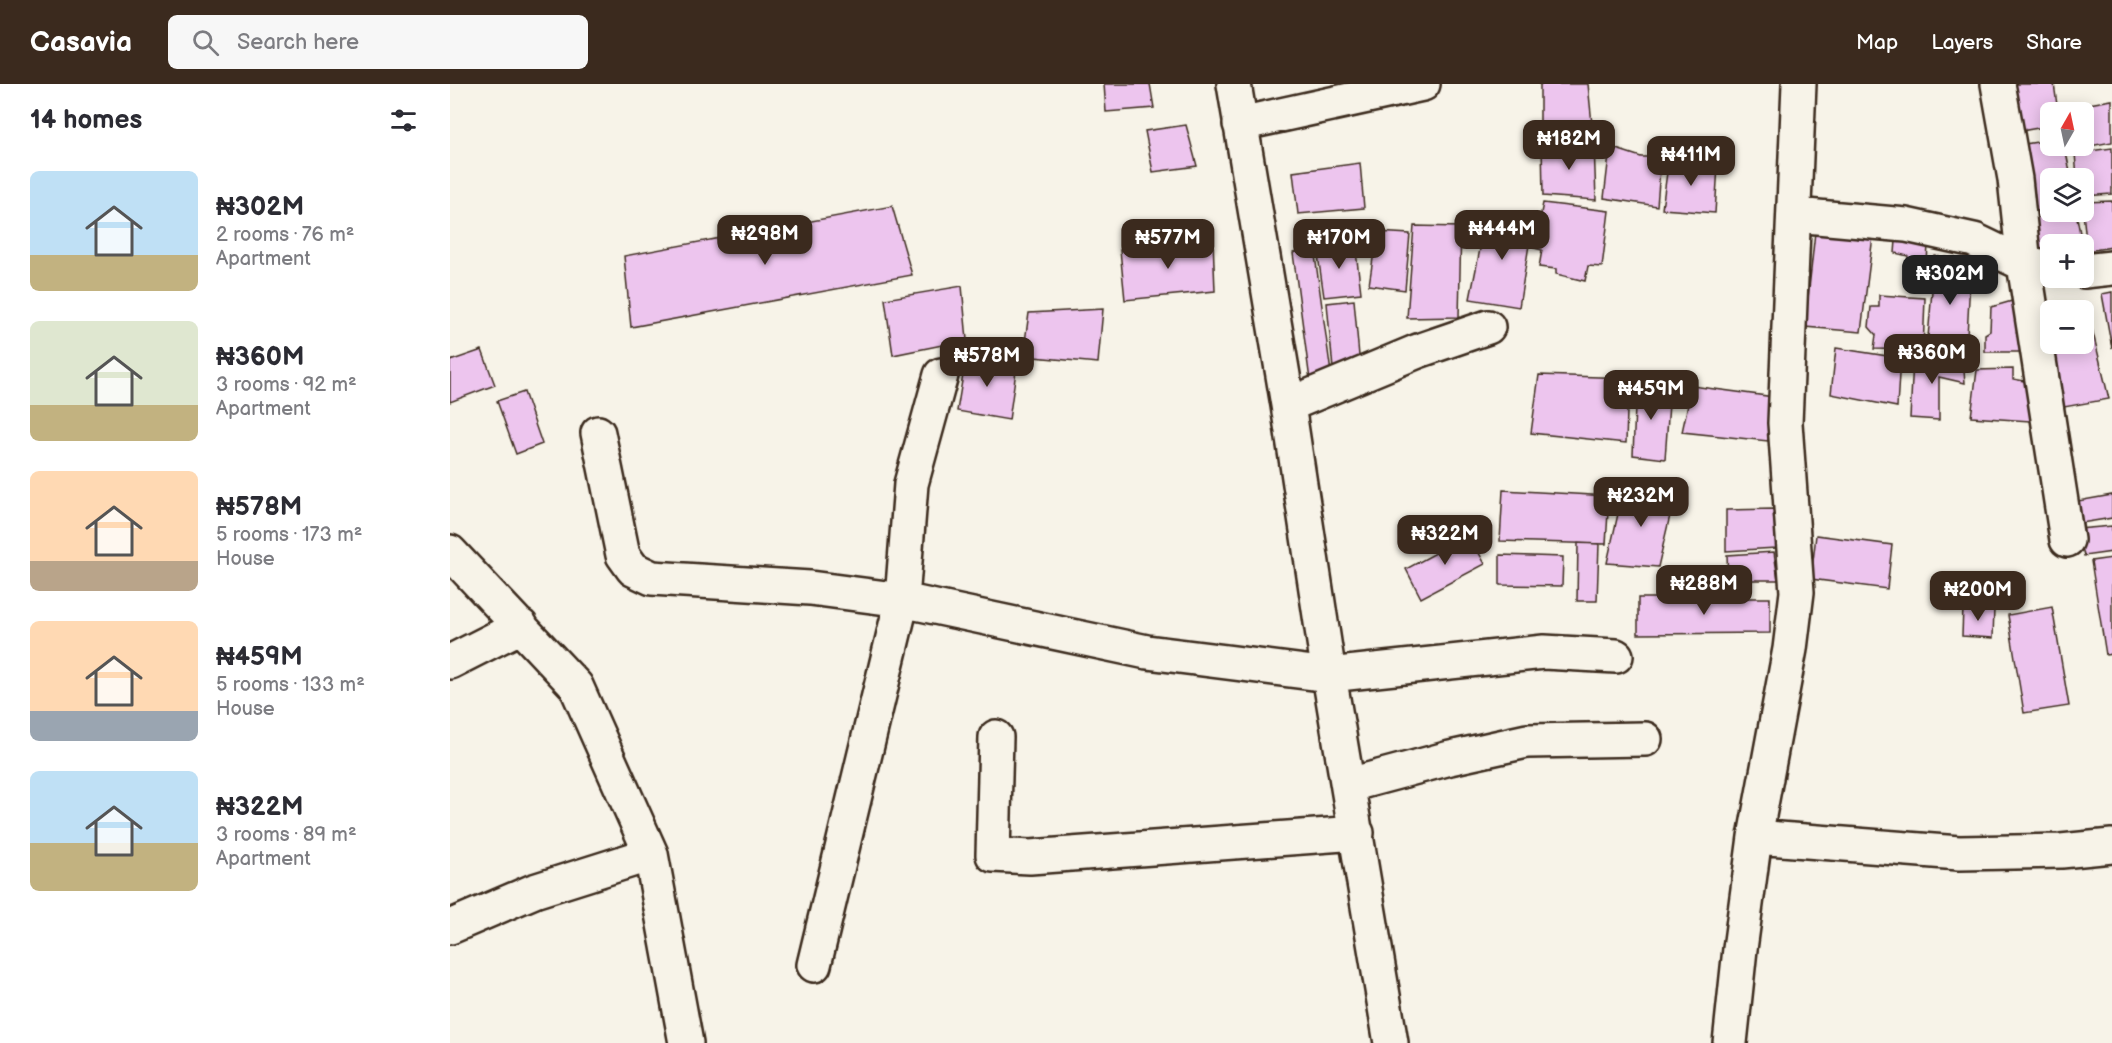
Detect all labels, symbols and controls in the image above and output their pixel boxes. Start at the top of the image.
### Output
search box [168,15,588,69]
text: Casavia [30,26,132,59]
icon: search [189,26,222,59]
text: Search here [237,29,359,56]
text: Map [1856,30,1898,55]
text: Layers [1931,30,1993,55]
text: Share [2026,30,2082,55]
north arrow [2040,102,2094,156]
map controls [2040,102,2094,354]
icon: filters [387,104,420,137]
text: 14 homes [30,105,142,136]
pin: ₦182M [1527,120,1611,171]
text: ₦182M [1537,127,1601,151]
pin: ₦411M [1649,136,1733,187]
text: ₦411M [1661,143,1721,167]
button: layers [2040,168,2094,222]
text: ₦302M [216,192,304,223]
icon: home [78,195,150,267]
pin: ₦444M [1460,210,1544,261]
pin: ₦298M [723,215,807,266]
text: ₦444M [1468,217,1536,241]
pin: ₦577M [1126,219,1210,270]
pin: ₦170M [1297,219,1381,270]
text: ₦298M [731,222,799,246]
text: 2 rooms · 76 m² [216,223,354,247]
text: ₦577M [1135,226,1201,250]
text: ₦170M [1307,226,1371,250]
button: + [2040,234,2094,288]
text: Apartment [216,247,311,271]
pin: ₦302M [1908,255,1992,306]
text: ₦302M [1916,262,1984,286]
button: − [2040,300,2094,354]
pin: ₦360M [1890,334,1974,385]
pin: ₦578M [945,337,1029,388]
text: ₦360M [1898,341,1966,365]
text: ₦360M [216,342,304,373]
text: ₦578M [954,344,1020,368]
icon: home [78,345,150,417]
pin: ₦459M [1609,370,1693,421]
text: 3 rooms · 92 m² [216,373,357,397]
text: ₦459M [1618,377,1684,401]
text: Apartment [216,397,311,421]
pin: ₦232M [1599,477,1683,528]
text: ₦232M [1608,484,1674,508]
text: ₦578M [216,492,302,523]
icon: home [78,495,150,567]
pin: ₦322M [1403,515,1487,566]
text: ₦322M [1411,522,1479,546]
text: 5 rooms · 173 m² [216,523,362,547]
text: House [216,547,275,571]
pin: ₦288M [1662,565,1746,616]
pin: ₦200M [1936,571,2020,622]
text: ₦288M [1670,572,1738,596]
text: ₦200M [1944,578,2012,602]
text: ₦459M [216,642,303,673]
icon: home [78,645,150,717]
text: 5 rooms · 133 m² [216,673,365,697]
text: House [216,697,275,721]
text: ₦322M [216,792,304,823]
icon: home [78,795,150,867]
text: 3 rooms · 89 m² [216,823,357,847]
text: Apartment [216,847,311,871]

